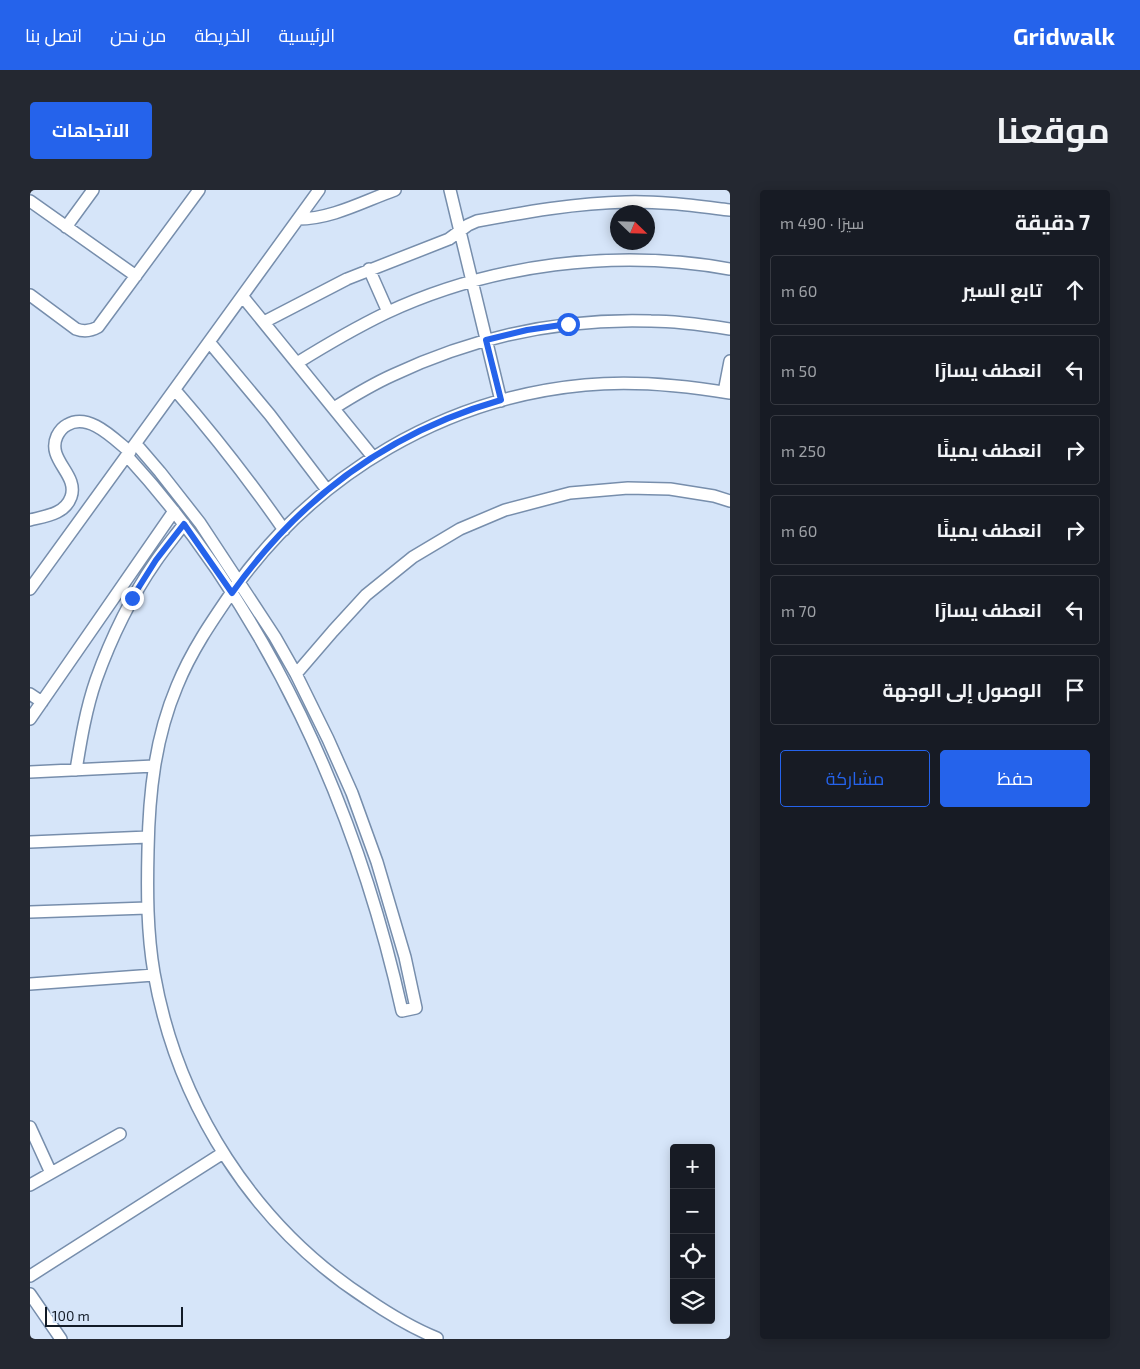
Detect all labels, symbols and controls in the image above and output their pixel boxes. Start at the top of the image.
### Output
text: Gridwalk [1013,21,1115,50]
text: اتصل بنا [25,24,82,46]
text: من نحن [110,24,166,46]
text: الخريطة [194,24,251,46]
text: الرئيسية [279,24,335,46]
button: الاتجاهات [30,102,152,159]
text: موقعنا [996,108,1110,150]
north arrow [610,205,655,250]
text: 7 دقيقة [1015,209,1090,234]
text: سيرًا · 490 m [780,213,864,232]
icon: ahead [1061,276,1089,304]
text: تابع السير [962,278,1042,301]
text: 60 m [781,281,817,300]
route start [557,313,580,336]
icon: left [1061,356,1089,384]
text: انعطف يسارًا [934,358,1042,381]
text: 50 m [781,361,817,380]
icon: right [1061,436,1089,464]
text: انعطف يمينًا [937,438,1042,461]
text: 250 m [781,441,826,460]
icon: right [1061,516,1089,544]
text: انعطف يمينًا [937,518,1042,541]
text: 60 m [781,521,817,540]
route end [121,587,144,610]
icon: left [1061,596,1089,624]
text: انعطف يسارًا [934,598,1042,621]
text: 70 m [781,601,816,620]
icon: arrive [1061,676,1089,704]
text: الوصول إلى الوجهة [882,678,1042,701]
button: مشاركة [780,750,930,807]
button: حفظ [940,750,1090,807]
map controls [670,1144,715,1324]
button: + [670,1144,715,1189]
button: − [670,1189,715,1234]
button: locate [670,1234,715,1279]
button: layers [670,1279,715,1324]
scale bar [45,1304,182,1327]
text: 100 m [52,1307,90,1324]

